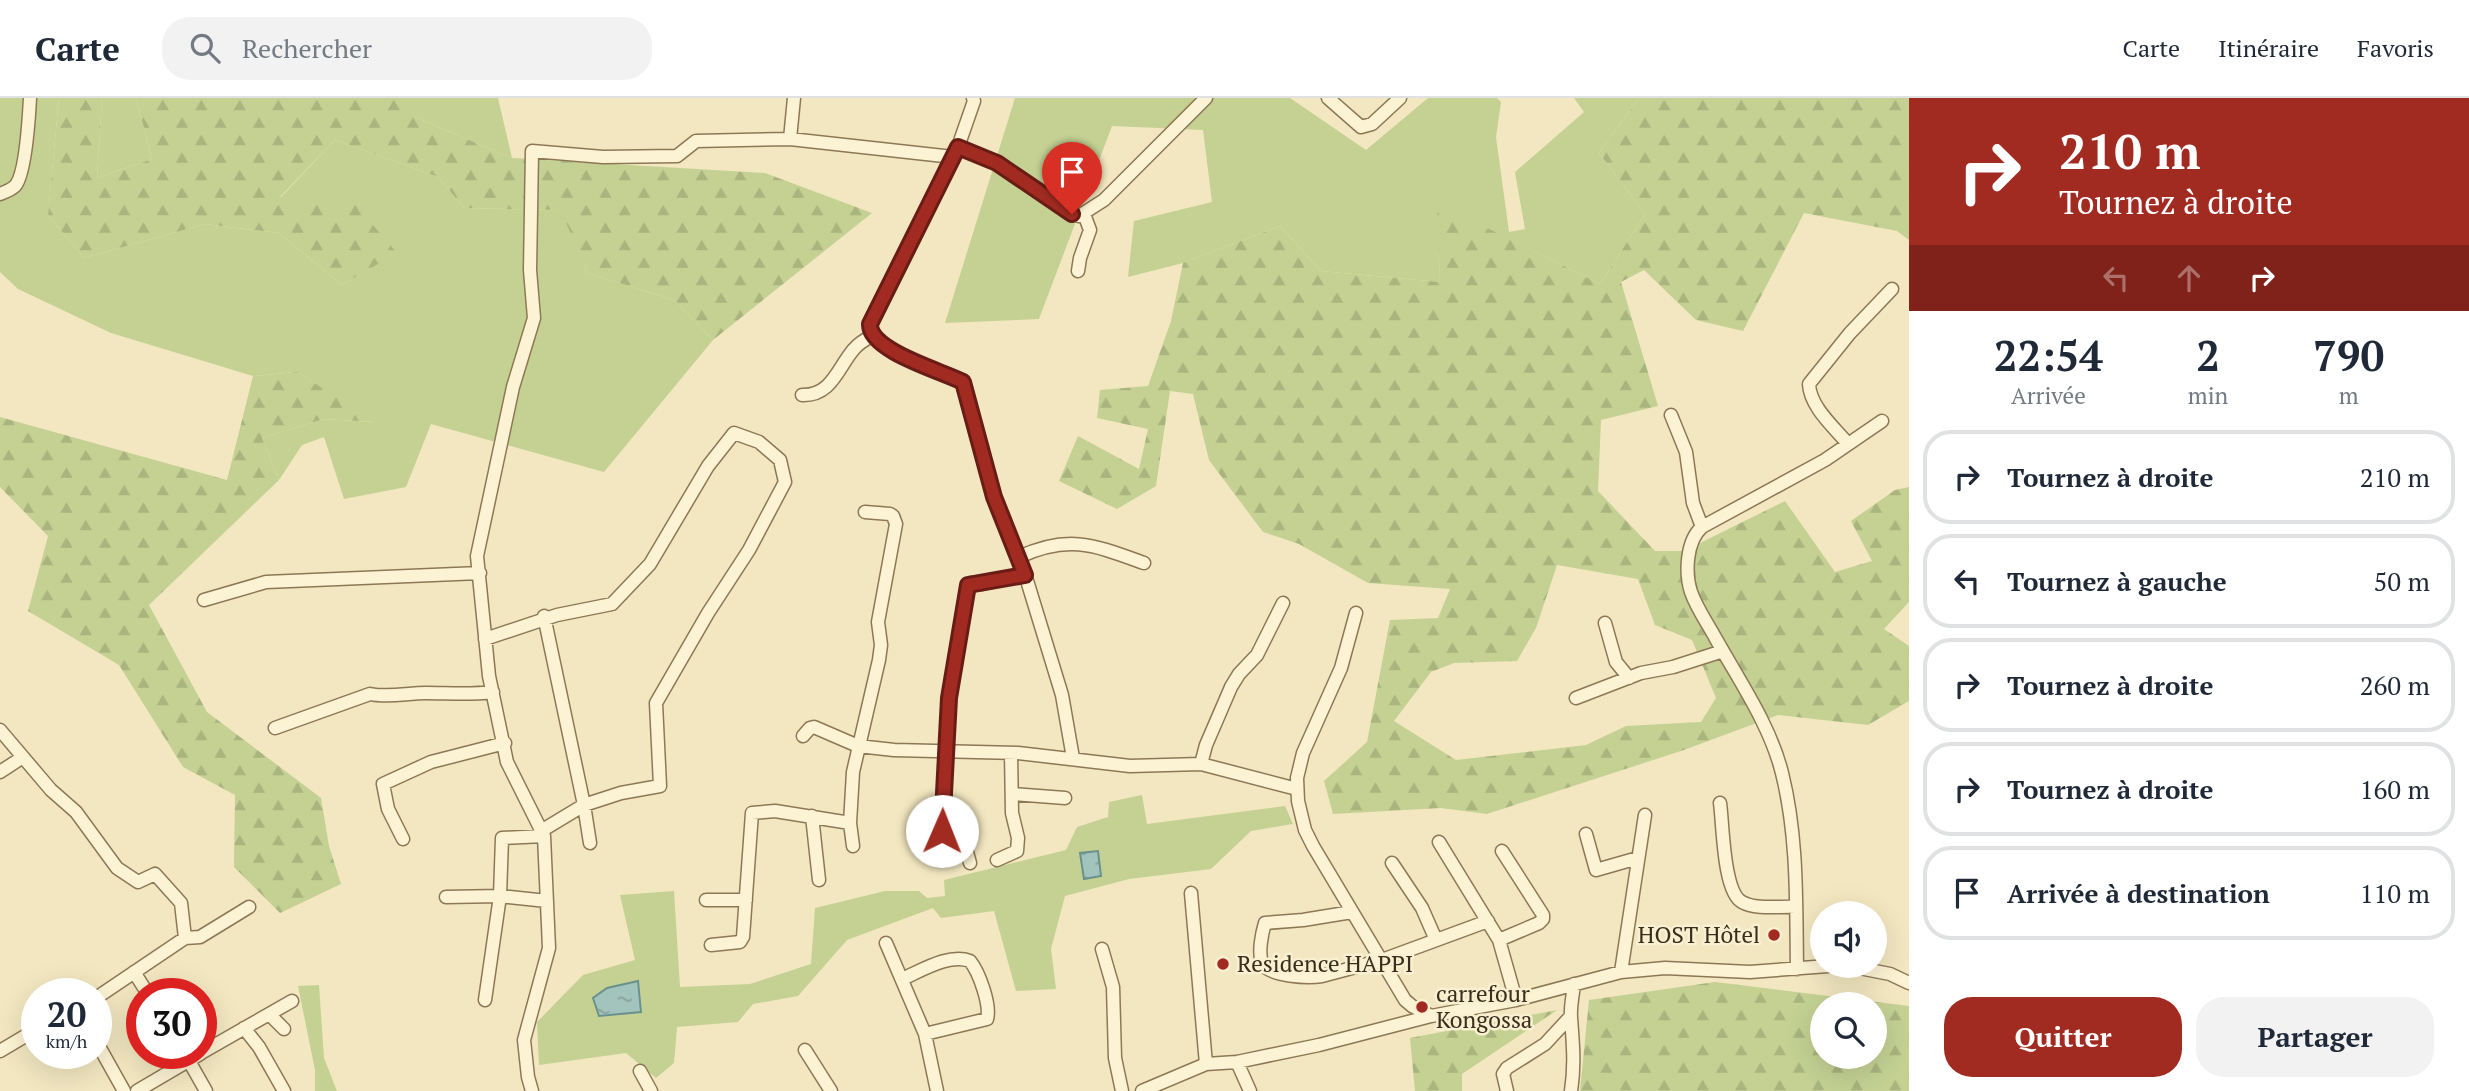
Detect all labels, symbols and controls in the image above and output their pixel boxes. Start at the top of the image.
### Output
search box [162,17,652,80]
text: Carte [35,27,120,70]
icon: search [186,29,224,67]
text: Rechercher [242,31,372,65]
text: Carte [2122,32,2180,64]
text: Itinéraire [2218,32,2319,64]
text: Favoris [2357,32,2434,64]
text: 210 m [2059,118,2201,183]
icon: right [1944,126,2035,217]
pin [1042,142,1102,214]
icon: arrive [1053,153,1091,191]
text: Tournez à droite [2059,181,2293,223]
icon: left [2097,259,2135,297]
icon: ahead [2170,259,2208,297]
icon: right [2243,259,2281,297]
text: 22:54 [1994,327,2103,383]
text: 2 [2196,327,2220,383]
text: 790 [2313,327,2384,383]
text: Arrivée [2011,380,2086,411]
text: min [2188,380,2228,411]
text: m [2339,380,2359,411]
icon: right [1948,458,1986,496]
text: Tournez à droite [2007,460,2213,494]
text: 210 m [2360,460,2430,494]
icon: left [1948,562,1986,600]
text: Tournez à gauche [2007,564,2227,598]
text: 50 m [2374,564,2430,598]
icon: right [1948,666,1986,704]
text: Tournez à droite [2007,668,2213,702]
text: 260 m [2360,668,2430,702]
icon: right [1948,770,1986,808]
text: Tournez à droite [2007,772,2213,806]
text: 160 m [2360,772,2430,806]
position arrow [905,794,979,868]
icon: arrive [1948,874,1986,912]
text: Arrivée à destination [2007,876,2270,910]
text: 110 m [2360,876,2430,910]
map controls [1810,901,1887,1069]
button: sound [1810,901,1887,978]
place label: HOST Hôtel [1638,919,1760,950]
marker: HOST Hôtel [1766,927,1782,943]
place label: Residence HAPPI [1237,948,1413,979]
marker: Residence HAPPI [1215,956,1231,972]
speed limit sign: 30 [126,978,217,1069]
place label: carrefour Kongossa [1436,978,1533,1035]
text: 20 [47,991,86,1037]
button: search [1810,992,1887,1069]
button: Quitter [1944,997,2182,1077]
button: Partager [2196,997,2434,1077]
marker: carrefour Kongossa [1414,999,1430,1015]
text: km/h [46,1029,87,1053]

